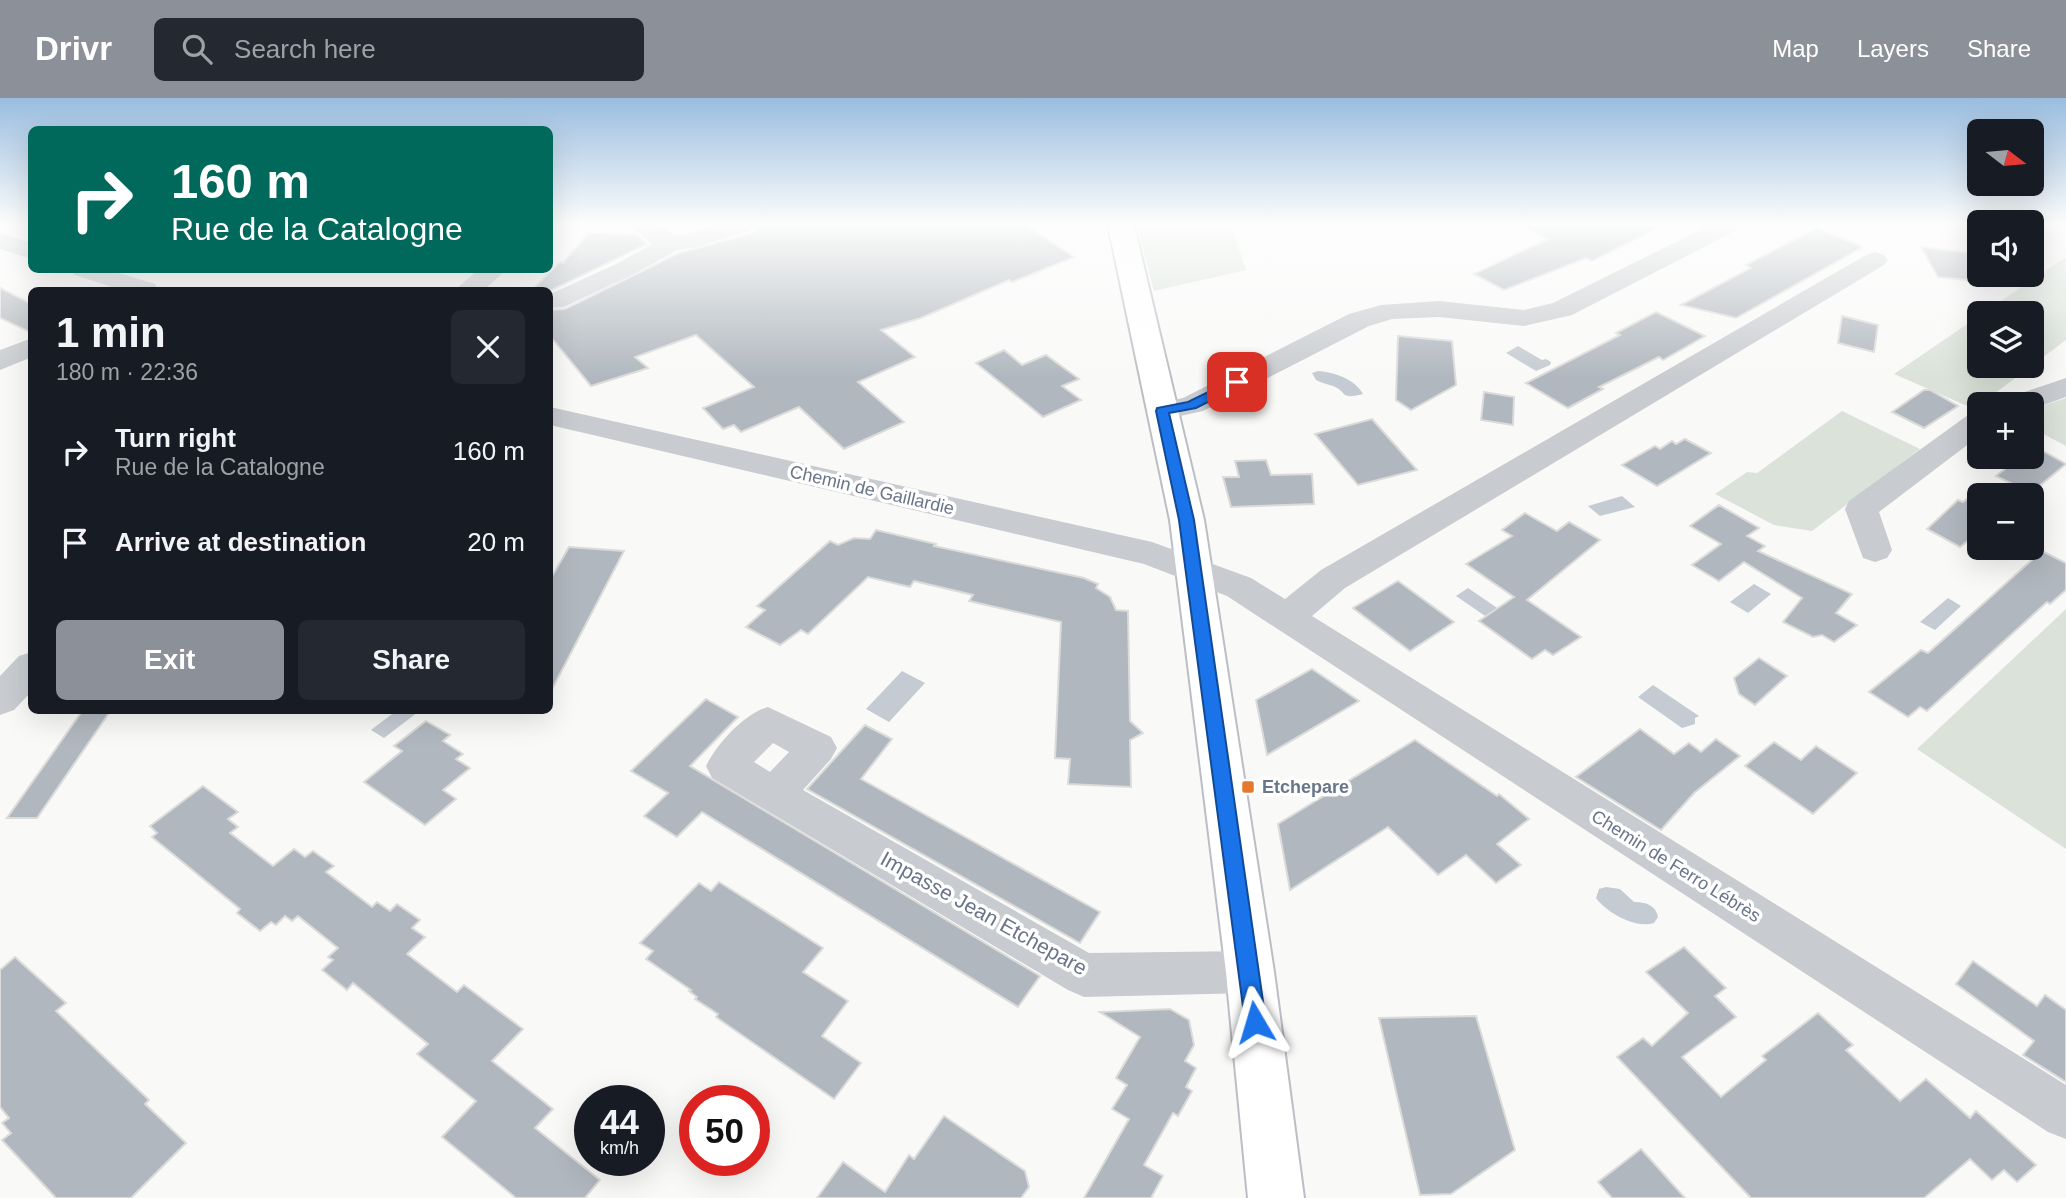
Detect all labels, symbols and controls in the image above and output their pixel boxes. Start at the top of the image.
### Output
search box [154,18,644,81]
text: Drivr [35,30,112,67]
icon: search [178,30,216,68]
text: Search here [234,34,376,64]
text: Map [1772,35,1819,62]
text: Layers [1857,35,1929,62]
text: Share [1967,35,2031,62]
north arrow [1967,119,2044,196]
map controls [1967,119,2044,560]
icon: right [56,154,147,245]
text: 160 m [171,154,310,208]
button: sound [1967,210,2044,287]
text: Rue de la Catalogne [171,211,463,247]
button: layers [1967,301,2044,378]
text: 1 min [56,309,166,356]
button: close [451,310,525,384]
pin [1207,352,1267,412]
text: 180 m · 22:36 [56,359,198,385]
icon: arrive [1218,363,1256,401]
button: + [1967,392,2044,469]
text: Turn right [115,423,236,453]
icon: right [56,433,94,471]
text: 160 m [453,436,525,466]
text: Rue de la Catalogne [115,454,325,480]
street label: Chemin de Gaillardie [788,461,956,519]
button: − [1967,483,2044,560]
icon: arrive [56,524,94,562]
text: Arrive at destination [115,527,366,557]
text: 20 m [467,527,525,557]
button: Exit [56,620,284,700]
button: Share [298,620,525,700]
place label: Etchepare [1262,777,1349,797]
marker: Etchepare [1240,779,1256,795]
street label: Chemin de Ferro Lébrès [1588,806,1764,926]
street label: Impasse Jean Etchepare [877,847,1091,979]
position arrow [1218,985,1292,1059]
speed limit sign: 50 [679,1085,770,1176]
text: 44 [600,1102,639,1141]
text: km/h [600,1138,639,1158]

